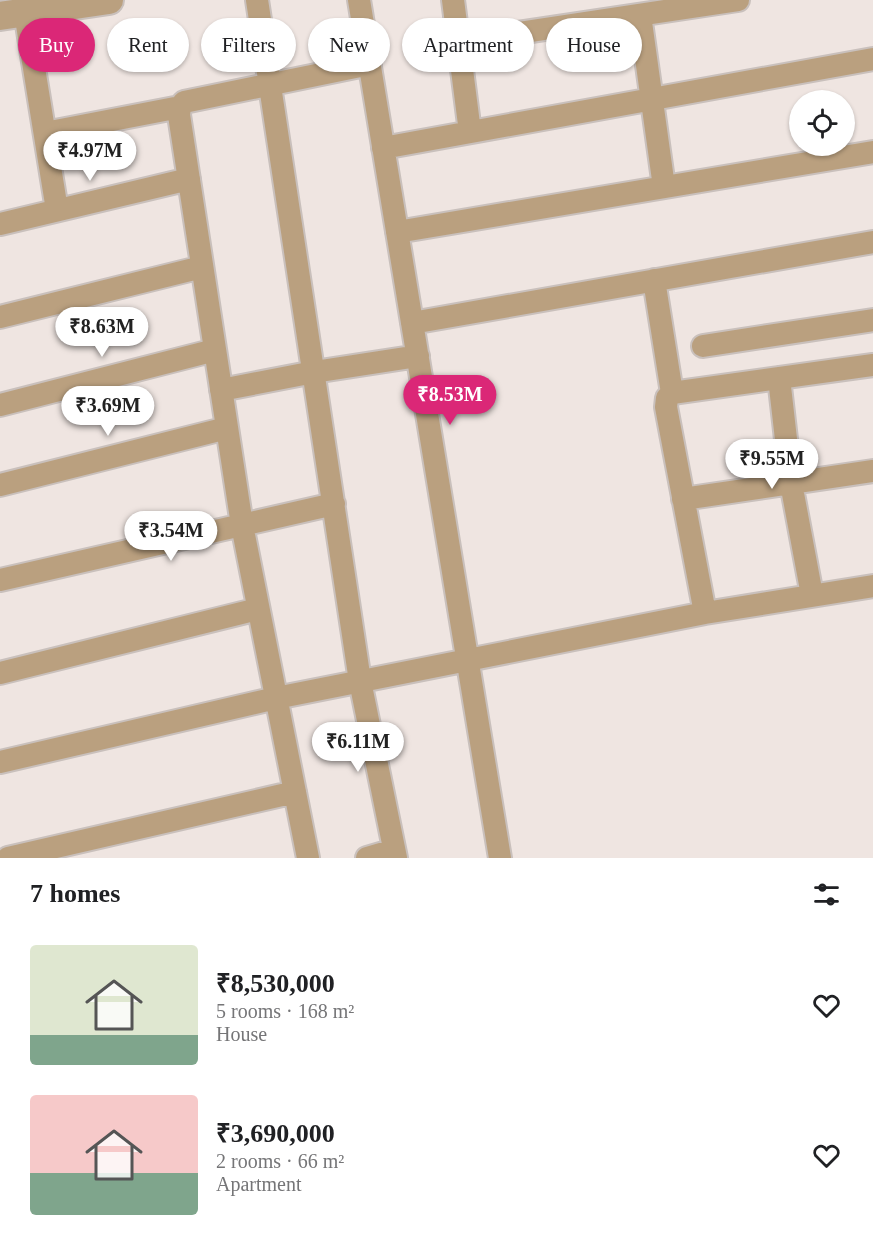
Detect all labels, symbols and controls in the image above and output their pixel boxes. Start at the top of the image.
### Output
chip: Buy [18,18,95,72]
chip: Rent [107,18,189,72]
chip: Filters [201,18,296,72]
chip: New [308,18,390,72]
chip: Apartment [402,18,534,72]
chip: House [546,18,642,72]
map controls [789,90,855,156]
button: locate [789,90,855,156]
pin: ₹4.97M [41,131,139,182]
text: ₹4.97M [57,139,123,161]
pin: ₹8.63M [53,307,151,358]
text: ₹8.63M [69,315,135,337]
pin: ₹8.53M [401,375,499,426]
text: ₹8.53M [417,383,483,405]
pin: ₹3.69M [59,386,157,437]
text: ₹3.69M [75,394,141,416]
pin: ₹9.55M [723,439,821,490]
text: ₹9.55M [739,447,805,469]
pin: ₹3.54M [122,511,220,562]
text: ₹3.54M [138,519,204,541]
pin: ₹6.11M [309,722,407,773]
text: ₹6.11M [326,730,390,752]
icon: filters [810,878,843,911]
text: 7 homes [30,879,120,908]
icon: home [78,969,150,1041]
text: ₹8,530,000 [216,969,335,998]
icon: heart [810,989,843,1022]
text: 5 rooms · 168 m² [216,1000,354,1022]
text: House [216,1023,267,1045]
icon: home [78,1119,150,1191]
text: ₹3,690,000 [216,1119,335,1148]
icon: heart [810,1139,843,1172]
text: 2 rooms · 66 m² [216,1150,344,1172]
text: Apartment [216,1173,302,1195]

